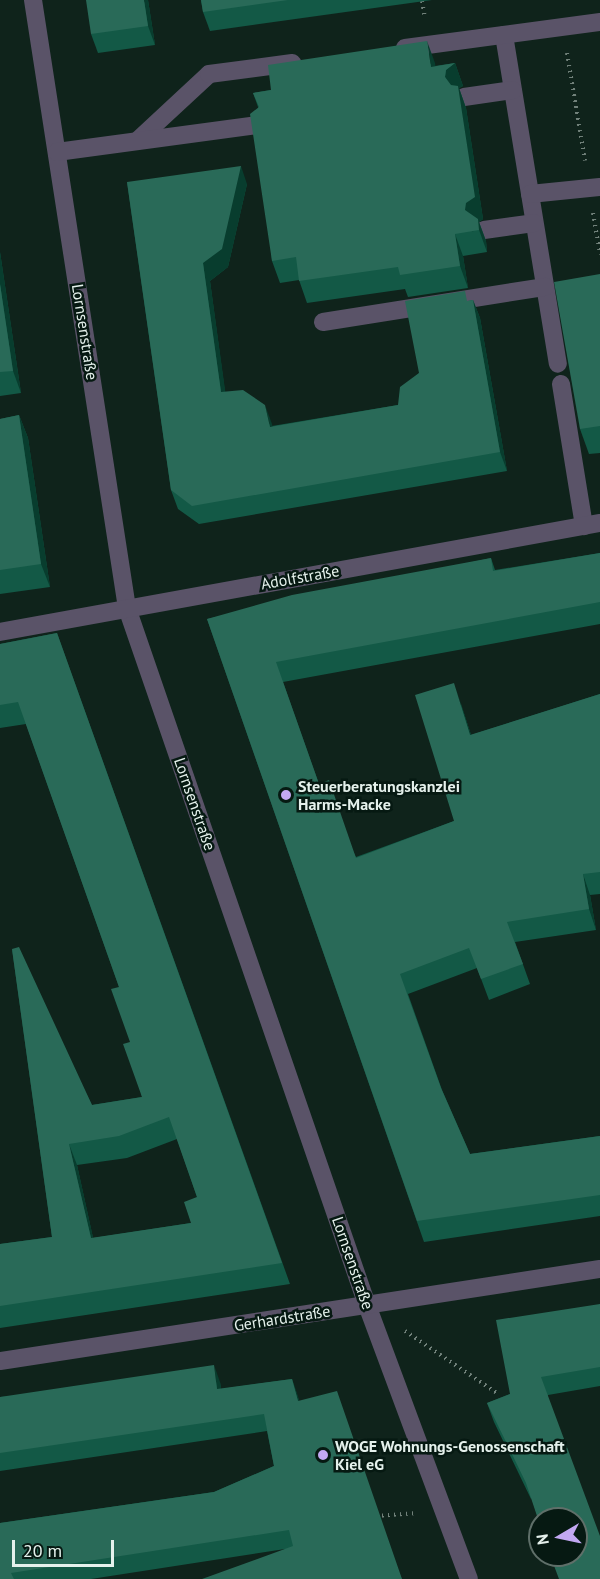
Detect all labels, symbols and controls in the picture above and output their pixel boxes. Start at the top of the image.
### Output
street label: Lornsenstraße [68,283,102,381]
street label: Adolfstraße [259,561,341,593]
street label: Lornsenstraße [170,755,220,853]
place label: Steuerberatungskanzlei Harms-Macke [298,776,460,814]
marker: Steuerberatungskanzlei Harms-Macke [279,788,293,802]
street label: Lornsenstraße [328,1214,378,1312]
street label: Gerhardstraße [232,1301,332,1335]
place label: WOGE Wohnungs-Genossenschaft Kiel eG [335,1436,565,1474]
marker: WOGE Wohnungs-Genossenschaft Kiel eG [316,1448,330,1462]
north arrow [528,1507,588,1567]
scale bar [15,1528,117,1566]
text: N [531,1533,553,1546]
text: 20 m [23,1539,62,1562]

